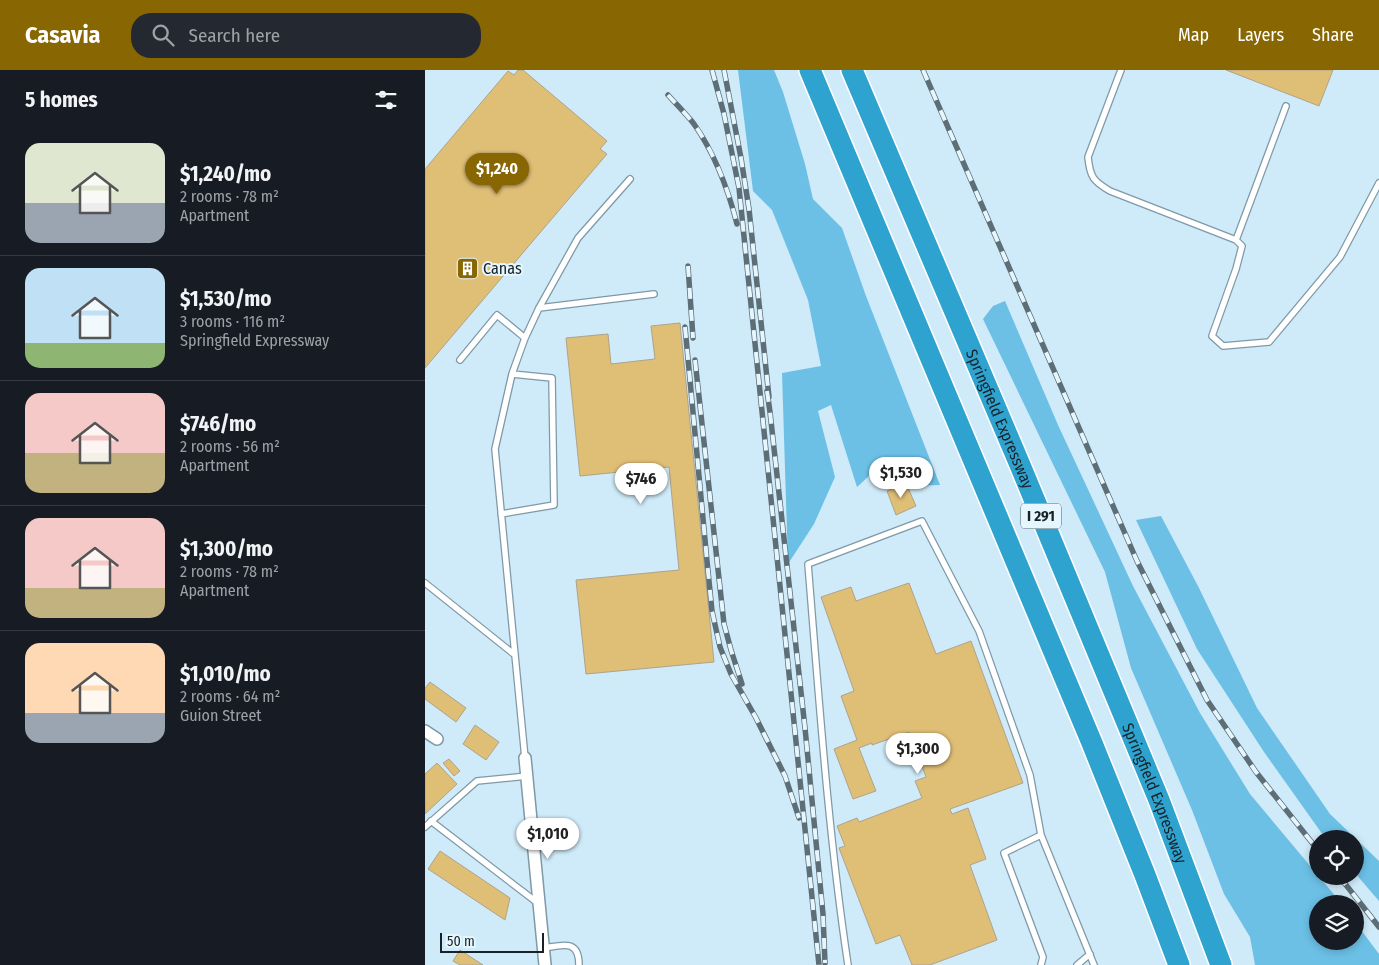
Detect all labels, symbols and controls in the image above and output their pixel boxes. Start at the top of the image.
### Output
search box [131,13,481,58]
text: Casavia [25,21,101,49]
icon: search [149,21,177,49]
text: Search here [189,24,280,47]
text: Map [1178,24,1209,46]
text: Layers [1237,24,1284,46]
text: Share [1312,24,1354,46]
icon: filters [372,86,400,114]
text: 5 homes [25,87,98,113]
pin: $1,240 [456,152,538,195]
text: $1,240 [476,159,518,178]
text: $1,240/mo [180,161,271,187]
icon: home [65,163,125,223]
text: 2 rooms · 78 m² [180,187,279,206]
text: Apartment [180,206,249,225]
building icon: Canas [455,256,479,280]
place label: Canas [483,259,522,278]
text: $1,530/mo [180,286,272,312]
icon: home [65,288,125,348]
text: 3 rooms · 116 m² [180,312,285,331]
text: Springfield Expressway [180,331,329,350]
street label: Springfield Expressway [962,346,1038,492]
text: $746/mo [180,411,256,437]
icon: home [65,413,125,473]
text: 2 rooms · 56 m² [180,437,280,456]
text: Apartment [180,456,249,475]
pin: $1,530 [860,456,942,499]
pin: $746 [611,462,671,505]
text: $1,530 [880,463,922,482]
text: $746 [626,469,656,488]
road number: I 291 [1021,504,1061,528]
text: $1,300/mo [180,536,273,562]
icon: home [65,538,125,598]
text: 2 rooms · 78 m² [180,562,279,581]
text: Apartment [180,581,249,600]
text: $1,010/mo [180,661,271,687]
icon: home [65,663,125,723]
text: 2 rooms · 64 m² [180,687,280,706]
text: Guion Street [180,706,262,725]
street label: Springfield Expressway [1119,720,1192,867]
pin: $1,300 [877,732,959,775]
text: $1,300 [896,739,940,758]
pin: $1,010 [507,818,589,860]
text: $1,010 [527,824,569,843]
map controls [1309,830,1364,950]
button: locate [1309,830,1364,885]
button: layers [1309,895,1364,950]
scale bar [440,930,544,953]
text: 50 m [447,933,475,950]

